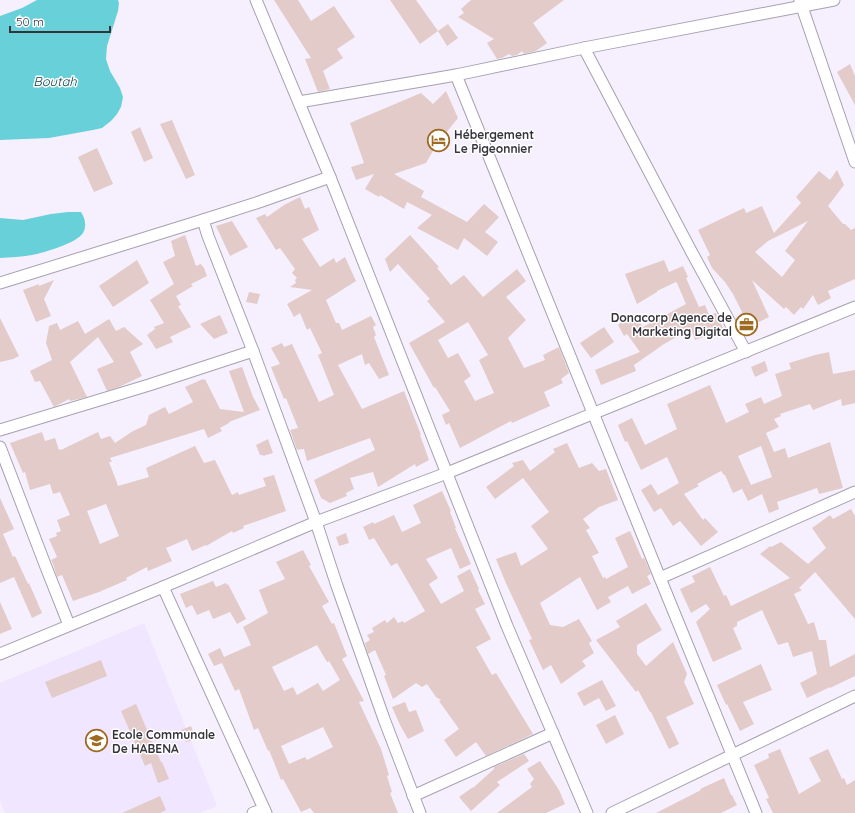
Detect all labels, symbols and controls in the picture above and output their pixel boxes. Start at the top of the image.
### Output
scale bar [10,8,110,34]
text: 50 m [16,14,44,29]
water label: Boutah [33,73,77,89]
place label: Hébergement Le Pigeonnier [454,127,534,156]
hotel icon: Hébergement Le Pigeonnier [426,128,452,154]
place label: Donacorp Agence de Marketing Digital [611,310,732,339]
office icon: Donacorp Agence de Marketing Digital [734,311,760,337]
place label: Ecole Communale De HABENA [112,727,215,756]
school or university icon: Ecole Communale De HABENA [83,728,109,754]

